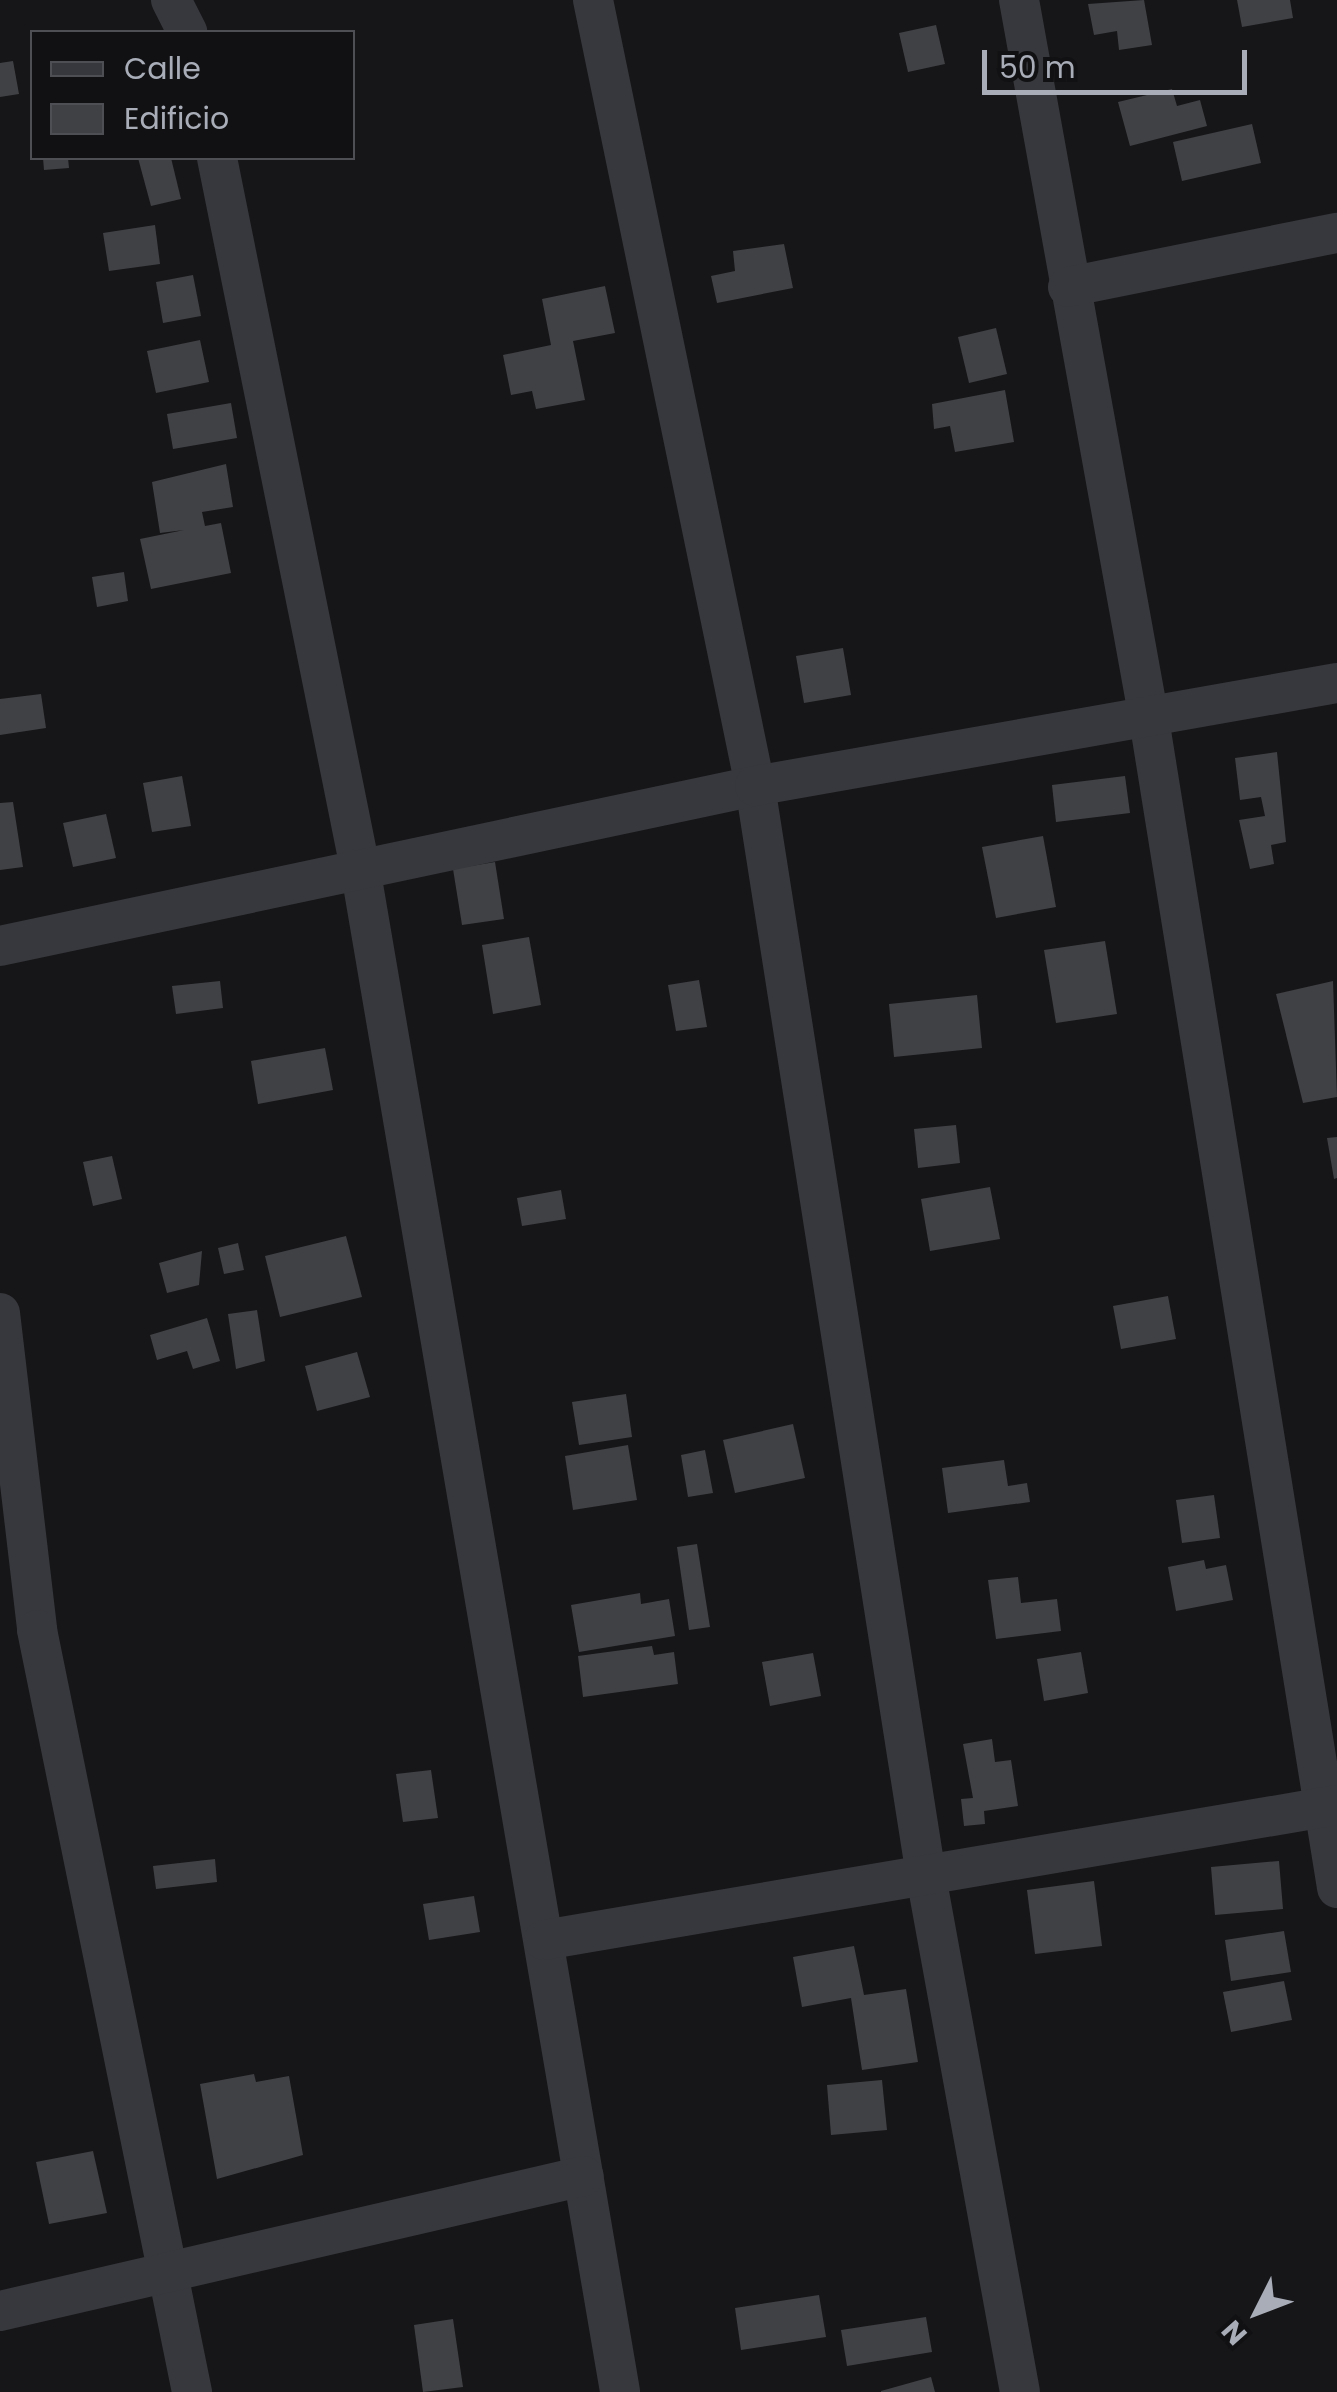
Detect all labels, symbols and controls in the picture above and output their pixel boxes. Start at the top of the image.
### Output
legend [30,30,355,160]
scale bar [987,30,1252,92]
text: 50 m [999,46,1076,89]
text: Calle [124,47,201,90]
text: Edificio [124,97,229,140]
north arrow [1207,2262,1307,2362]
text: N [1213,2312,1256,2353]

